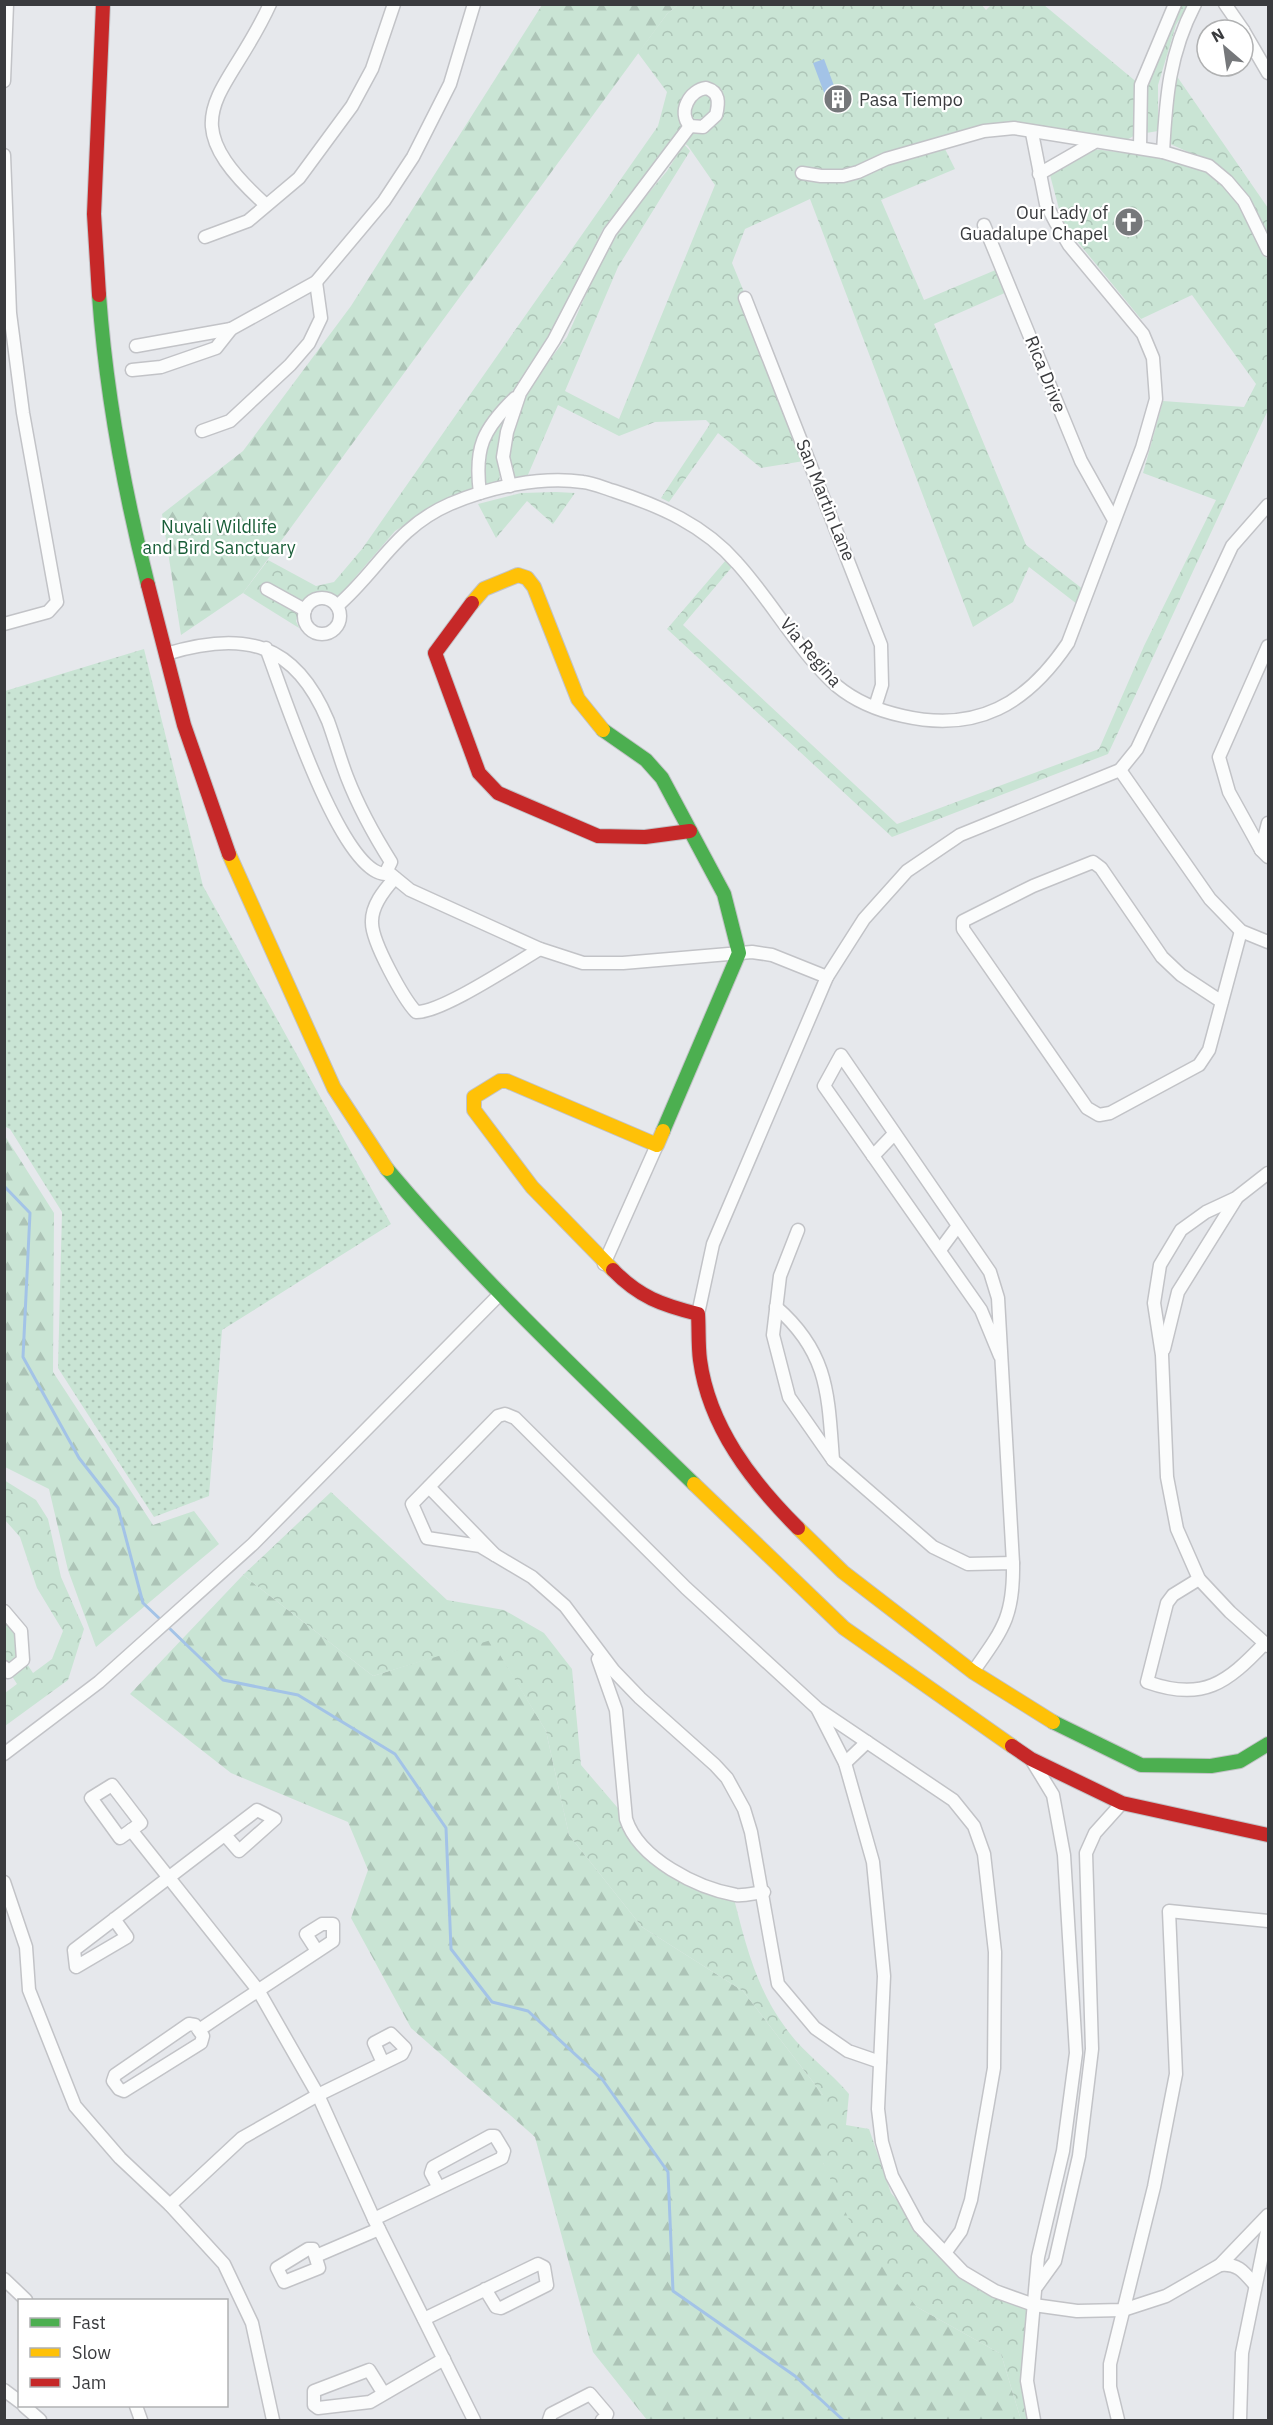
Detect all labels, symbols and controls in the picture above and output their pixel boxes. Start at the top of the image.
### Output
north arrow [1195,18,1255,78]
text: N [1208,23,1228,46]
building icon: Pasa Tiempo [822,83,854,115]
place label: Pasa Tiempo [859,88,963,111]
place label: Our Lady of Guadalupe Chapel [960,201,1108,245]
church icon: Our Lady of Guadalupe Chapel [1113,206,1145,238]
street label: Rica Drive [1020,332,1072,416]
street label: San Martin Lane [791,436,861,564]
park label: Nuvali Wildlife and Bird Sanctuary [142,515,296,559]
street label: Via Regina [775,612,847,692]
legend [18,2299,228,2407]
text: Fast [72,2311,106,2334]
text: Slow [72,2341,111,2364]
text: Jam [72,2371,107,2394]

